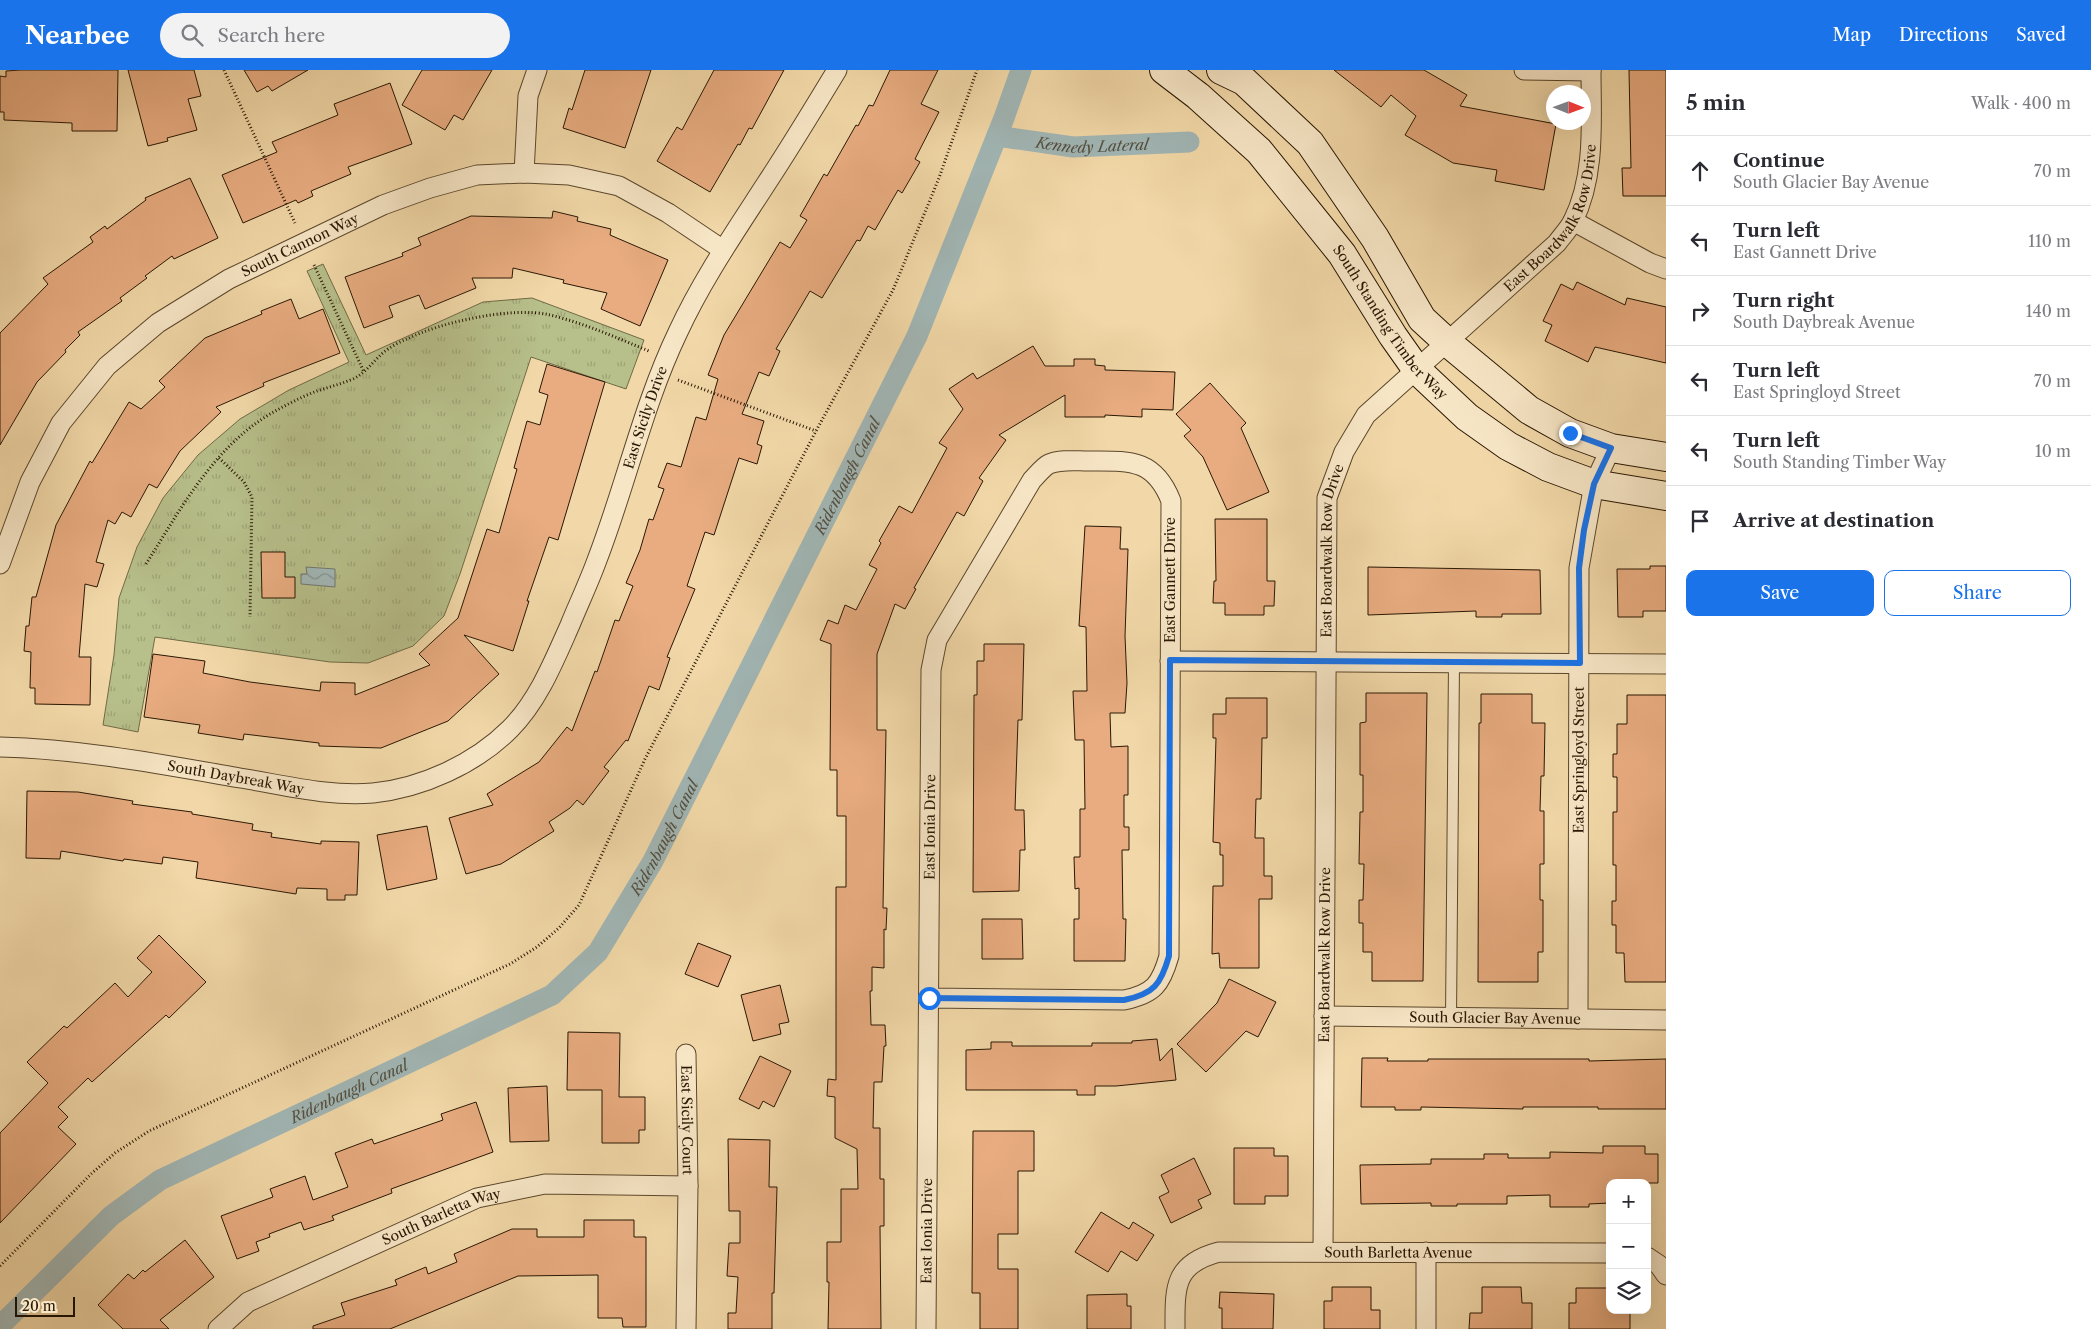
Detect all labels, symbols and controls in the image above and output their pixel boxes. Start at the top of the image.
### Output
search box [160,13,510,58]
text: Nearbee [25,21,130,50]
icon: search [178,21,206,49]
text: Search here [218,24,325,47]
text: Map [1832,24,1871,46]
text: Directions [1899,24,1988,46]
text: Saved [2016,24,2066,46]
north arrow [1546,85,1591,130]
text: 5 min [1686,90,1746,115]
text: Walk · 400 m [1971,93,2071,113]
water label: Kennedy Lateral [1034,132,1151,157]
street label: East Boardwalk Row Drive [1500,143,1600,296]
text: Continue [1733,149,1825,172]
icon: ahead [1686,157,1714,185]
text: 70 m [2034,161,2071,181]
text: South Glacier Bay Avenue [1733,172,1929,192]
street label: South Cannon Way [238,209,362,281]
text: Turn left [1733,219,1820,242]
icon: left [1686,227,1714,255]
text: 110 m [2028,231,2071,251]
street label: South Standing Timber Way [1329,241,1452,403]
text: East Gannett Drive [1733,242,1877,262]
text: Turn right [1733,289,1834,312]
icon: right [1686,297,1714,325]
text: 140 m [2026,301,2071,321]
text: South Daybreak Avenue [1733,312,1915,332]
text: Turn left [1733,359,1820,382]
street label: East Sicily Drive [619,363,671,471]
icon: left [1686,367,1714,395]
text: 70 m [2034,371,2071,391]
text: East Springloyd Street [1733,382,1901,402]
water label: Ridenbaugh Canal [809,412,885,538]
route end [1559,422,1582,445]
text: Turn left [1733,429,1820,452]
icon: left [1686,437,1714,465]
text: 10 m [2035,441,2071,461]
text: South Standing Timber Way [1733,452,1946,472]
street label: East Boardwalk Row Drive [1317,461,1348,638]
icon: arrive [1686,507,1714,535]
text: Arrive at destination [1733,509,1934,532]
street label: East Gannett Drive [1161,517,1179,643]
button: Save [1686,570,1874,616]
button: Share [1884,570,2071,616]
street label: East Springloyd Street [1569,687,1588,833]
street label: South Daybreak Way [166,757,306,798]
water label: Ridenbaugh Canal [625,774,703,899]
street label: East Ionia Drive [920,774,939,880]
street label: East Boardwalk Row Drive [1315,867,1334,1043]
route start [918,987,941,1010]
street label: South Glacier Bay Avenue [1409,1008,1581,1028]
water label: Ridenbaugh Canal [286,1054,413,1127]
street label: East Sicily Court [677,1065,697,1175]
street label: East Ionia Drive [917,1178,936,1284]
map controls [1606,1179,1651,1314]
button: + [1606,1179,1651,1224]
street label: South Barletta Way [379,1184,502,1249]
button: − [1606,1224,1651,1269]
street label: South Barletta Avenue [1324,1243,1473,1262]
button: layers [1606,1269,1651,1314]
scale bar [15,1294,75,1317]
text: 20 m [22,1297,56,1315]

